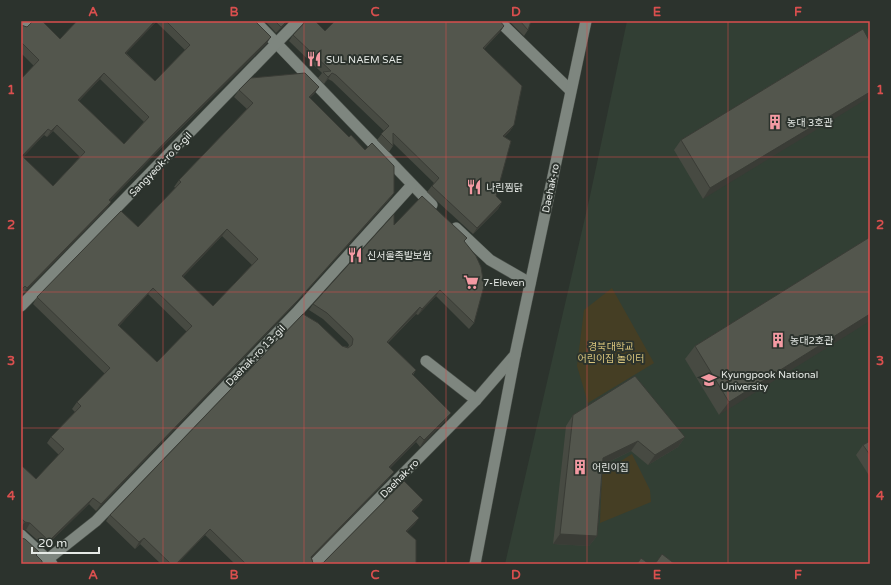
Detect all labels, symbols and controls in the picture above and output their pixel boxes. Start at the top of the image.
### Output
text: A [88,4,98,20]
text: B [229,4,239,20]
text: C [370,4,380,20]
text: D [511,4,521,20]
text: E [653,4,661,20]
text: F [794,4,802,20]
restaurant icon: SUL NAEM SAE [305,50,323,68]
place label: SUL NAEM SAE [326,54,402,66]
text: 1 [7,82,15,98]
text: 1 [876,82,884,98]
building icon: 농대 3호관 [766,113,784,131]
place label: 농대 3호관 [787,117,833,129]
street label: Sangyeok-ro 6-gil [127,130,194,199]
street label: Daehak-ro [540,163,562,214]
restaurant icon: 나린찜닭 [465,178,483,196]
place label: 나린찜닭 [486,182,524,194]
text: 2 [7,217,15,233]
text: 2 [876,217,884,233]
restaurant icon: 신서울족발보쌈 [346,246,364,264]
place label: 신서울족발보쌈 [367,250,431,262]
supermarket icon: 7-Eleven [462,273,480,291]
place label: 7-Eleven [483,277,525,289]
street label: Daehak-ro 13-gil [224,323,288,389]
building icon: 농대2호관 [769,331,787,349]
place label: 농대2호관 [790,335,834,347]
park label: 경북대학교 어린이집 놀이터 [578,341,645,365]
text: 3 [7,353,15,369]
text: 3 [876,353,884,369]
place label: Kyungpook National University [721,369,818,393]
school or university icon: Kyungpook National University [700,371,718,389]
street label: Daehak-ro [378,457,422,501]
building icon: 어린이집 [571,458,589,476]
place label: 어린이집 [592,462,629,474]
text: 4 [7,488,16,504]
text: 4 [876,488,885,504]
scale bar [32,529,99,555]
text: 20 m [38,536,67,550]
text: A [88,567,98,583]
text: B [229,567,239,583]
text: C [370,567,380,583]
text: D [511,567,521,583]
text: E [653,567,661,583]
text: F [794,567,802,583]

